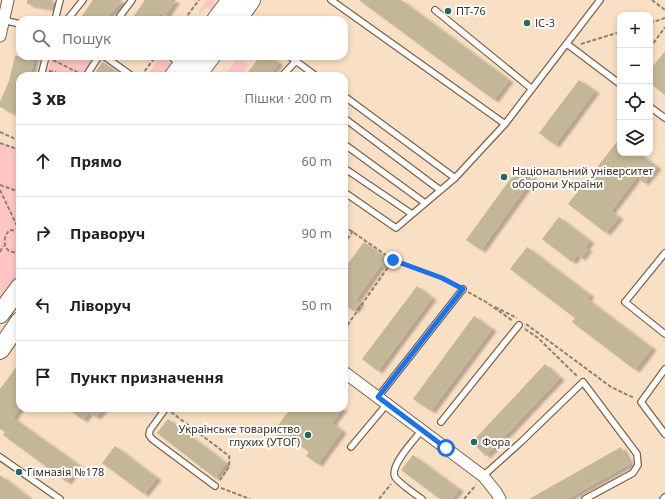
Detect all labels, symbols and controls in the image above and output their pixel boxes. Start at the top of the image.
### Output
place label: ПТ-76 [456,3,486,18]
marker: ПТ-76 [443,6,453,16]
map controls [617,12,653,156]
button: + [617,12,653,48]
place label: ІС-3 [535,15,555,30]
search box [16,16,348,60]
marker: ІС-3 [522,18,532,28]
icon: search [30,27,52,49]
text: Пошук [62,28,111,48]
button: − [617,48,653,84]
button: locate [617,84,653,120]
text: 3 хв [32,87,66,110]
text: Пішки · 200 m [244,89,332,107]
button: layers [617,120,653,156]
icon: ahead [32,150,54,172]
text: Прямо [70,151,122,171]
text: 60 m [302,152,332,170]
place label: Національний університет оборони України [512,163,653,191]
marker: Національний університет оборони України [499,172,509,182]
icon: right [32,222,54,244]
text: Праворуч [70,223,145,243]
text: 90 m [302,224,332,242]
route end [384,251,402,269]
icon: left [32,294,54,316]
text: Ліворуч [70,295,131,315]
text: 50 m [302,296,332,314]
icon: arrive [32,366,54,388]
text: Пункт призначення [70,367,224,387]
place label: Українське товариство глухих (УТОГ) [178,421,300,449]
marker: Українське товариство глухих (УТОГ) [303,430,313,440]
place label: Фора [482,434,510,449]
marker: Фора [469,437,479,447]
route start [437,439,455,457]
place label: Гімназія №178 [27,464,104,479]
marker: Гімназія №178 [14,467,24,477]

